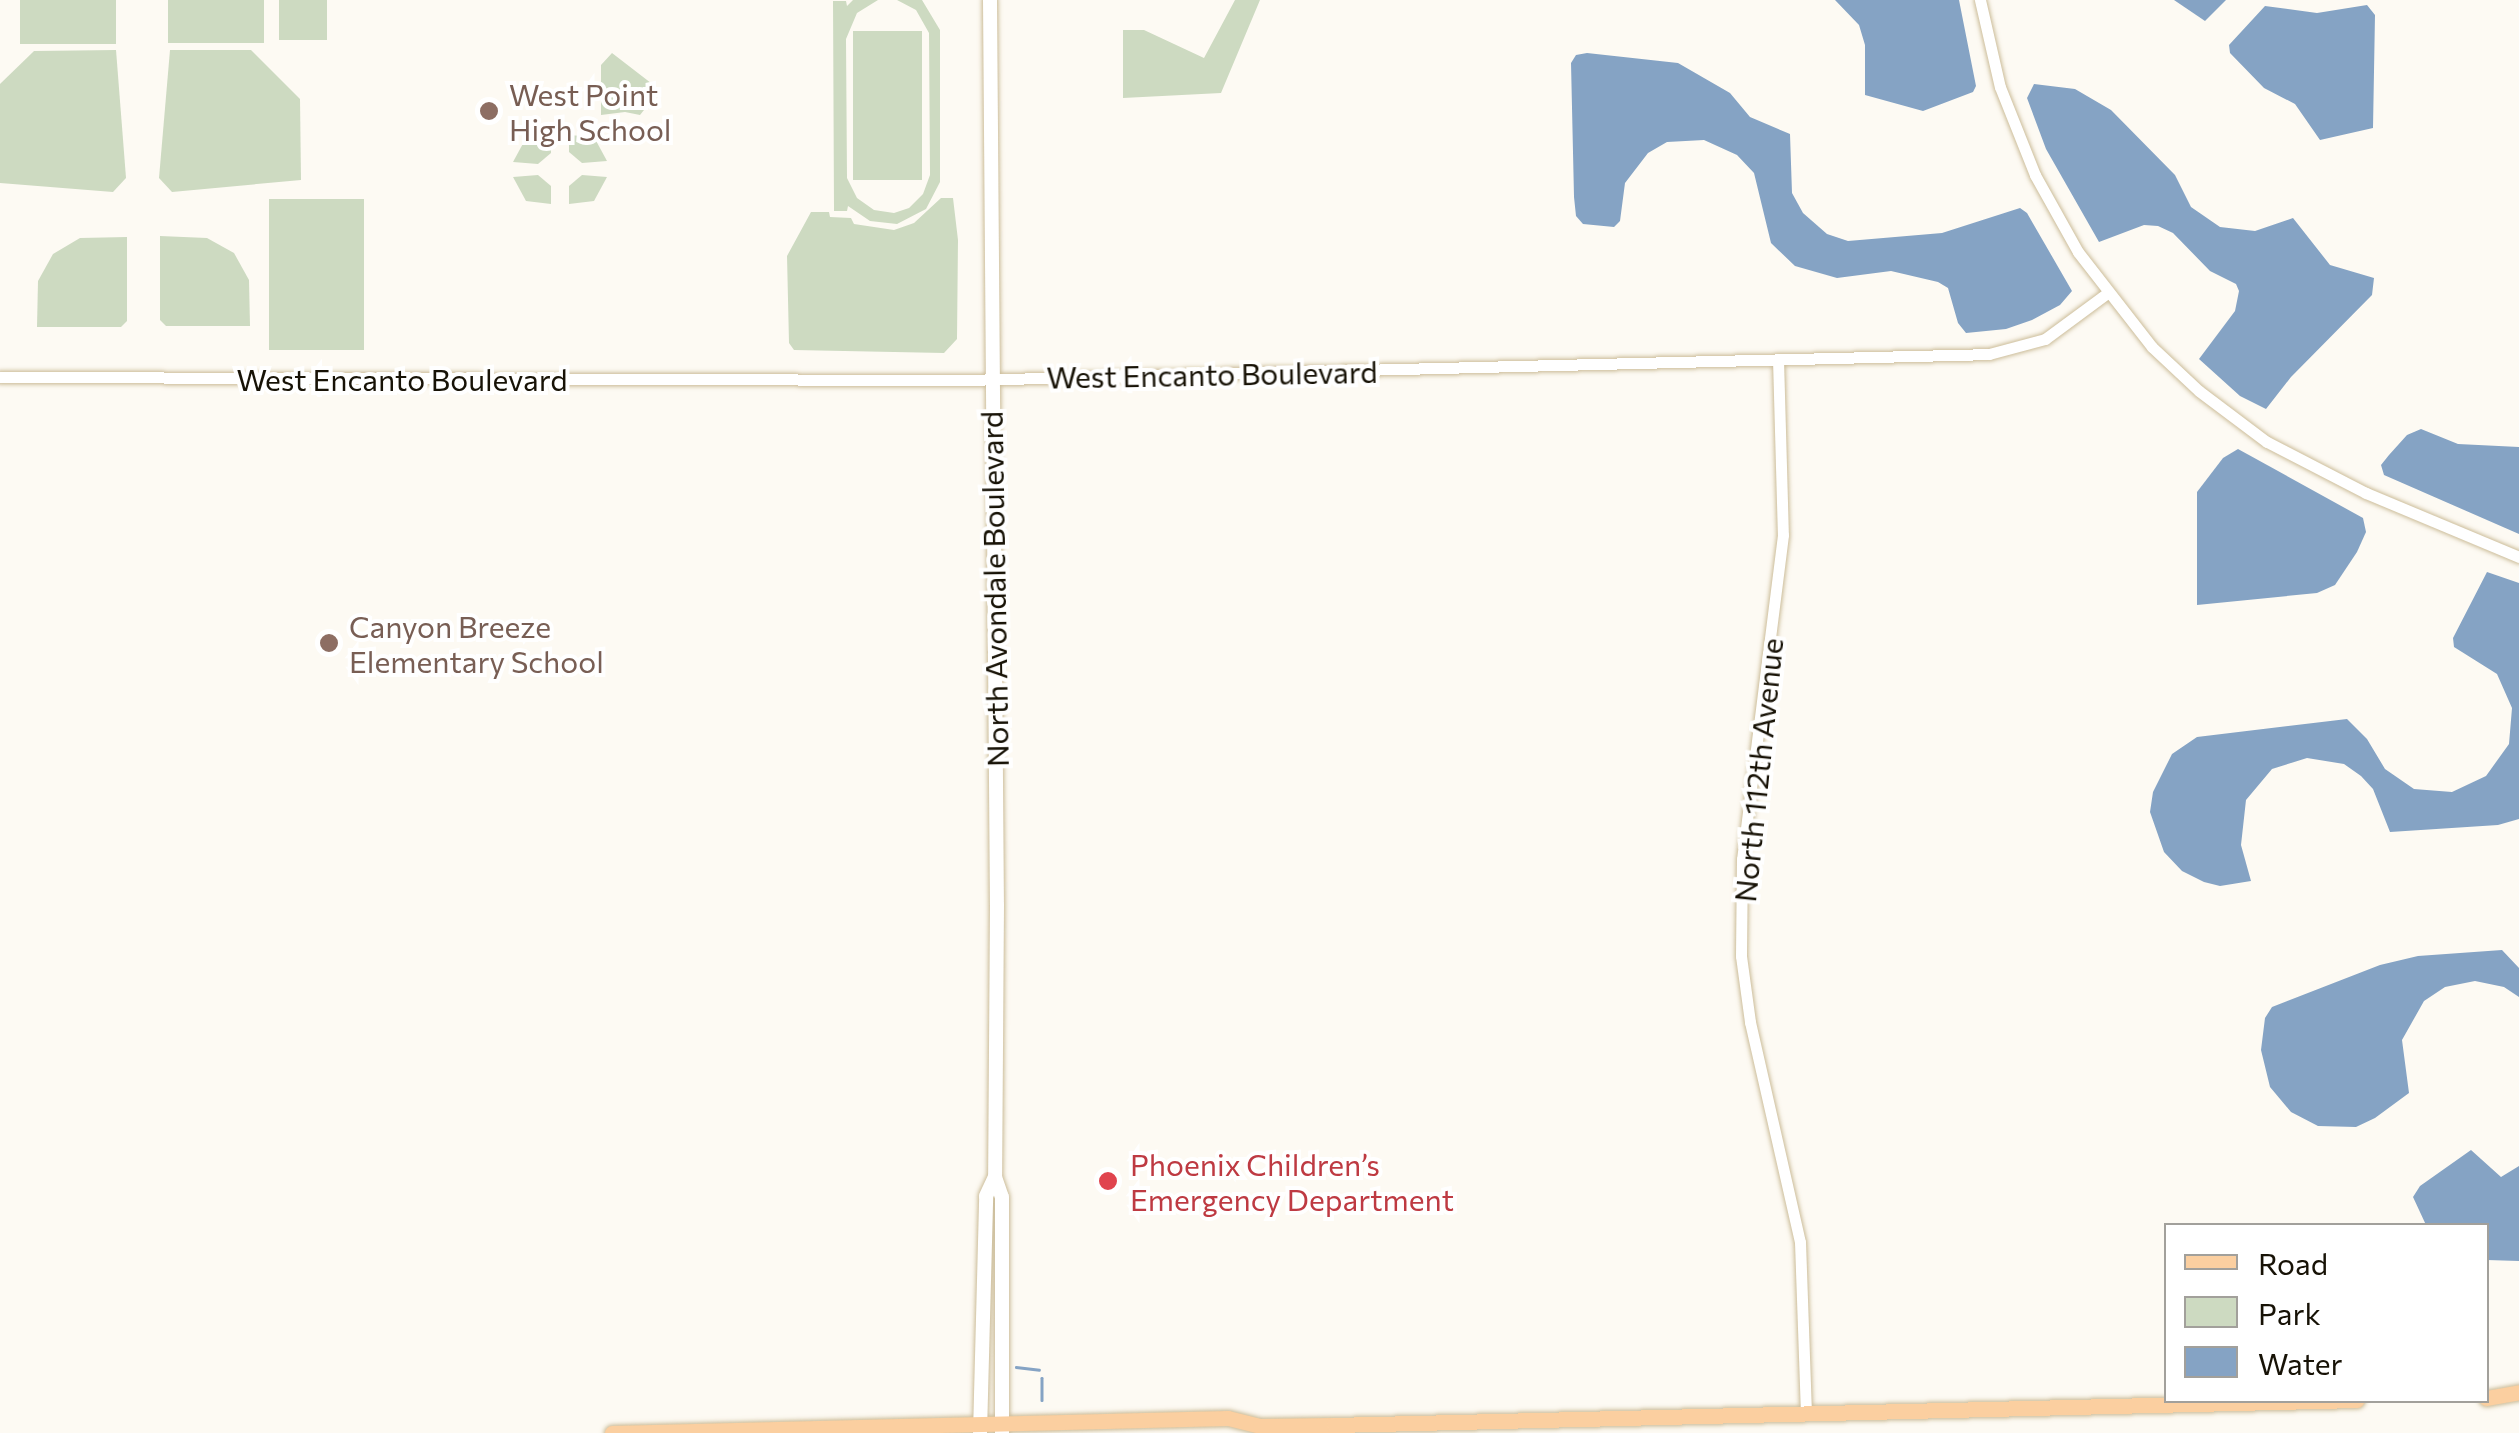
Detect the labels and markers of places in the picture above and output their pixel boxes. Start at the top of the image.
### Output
place label: West Point High School [509,76,671,146]
marker: West Point High School [478,100,500,122]
place label: Canyon Breeze Elementary School [349,608,604,678]
marker: Canyon Breeze Elementary School [318,632,340,654]
place label: Phoenix Children’s Emergency Department [1130,1146,1454,1216]
marker: Phoenix Children’s Emergency Department [1095,1168,1121,1194]

